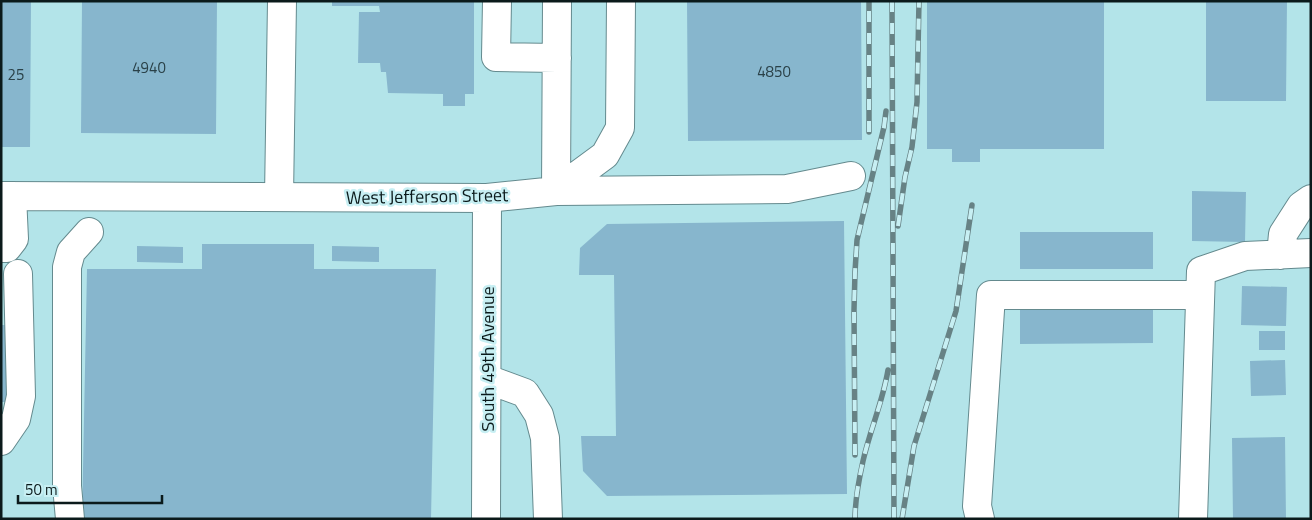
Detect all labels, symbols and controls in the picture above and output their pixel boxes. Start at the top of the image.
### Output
house number: 4940 [132,56,166,79]
house number: 4850 [757,60,791,83]
house number: 25 [8,63,24,86]
street label: West Jefferson Street [346,181,509,211]
street label: South 49th Avenue [474,286,501,432]
scale bar [18,472,161,504]
text: 50 m [25,478,58,501]

